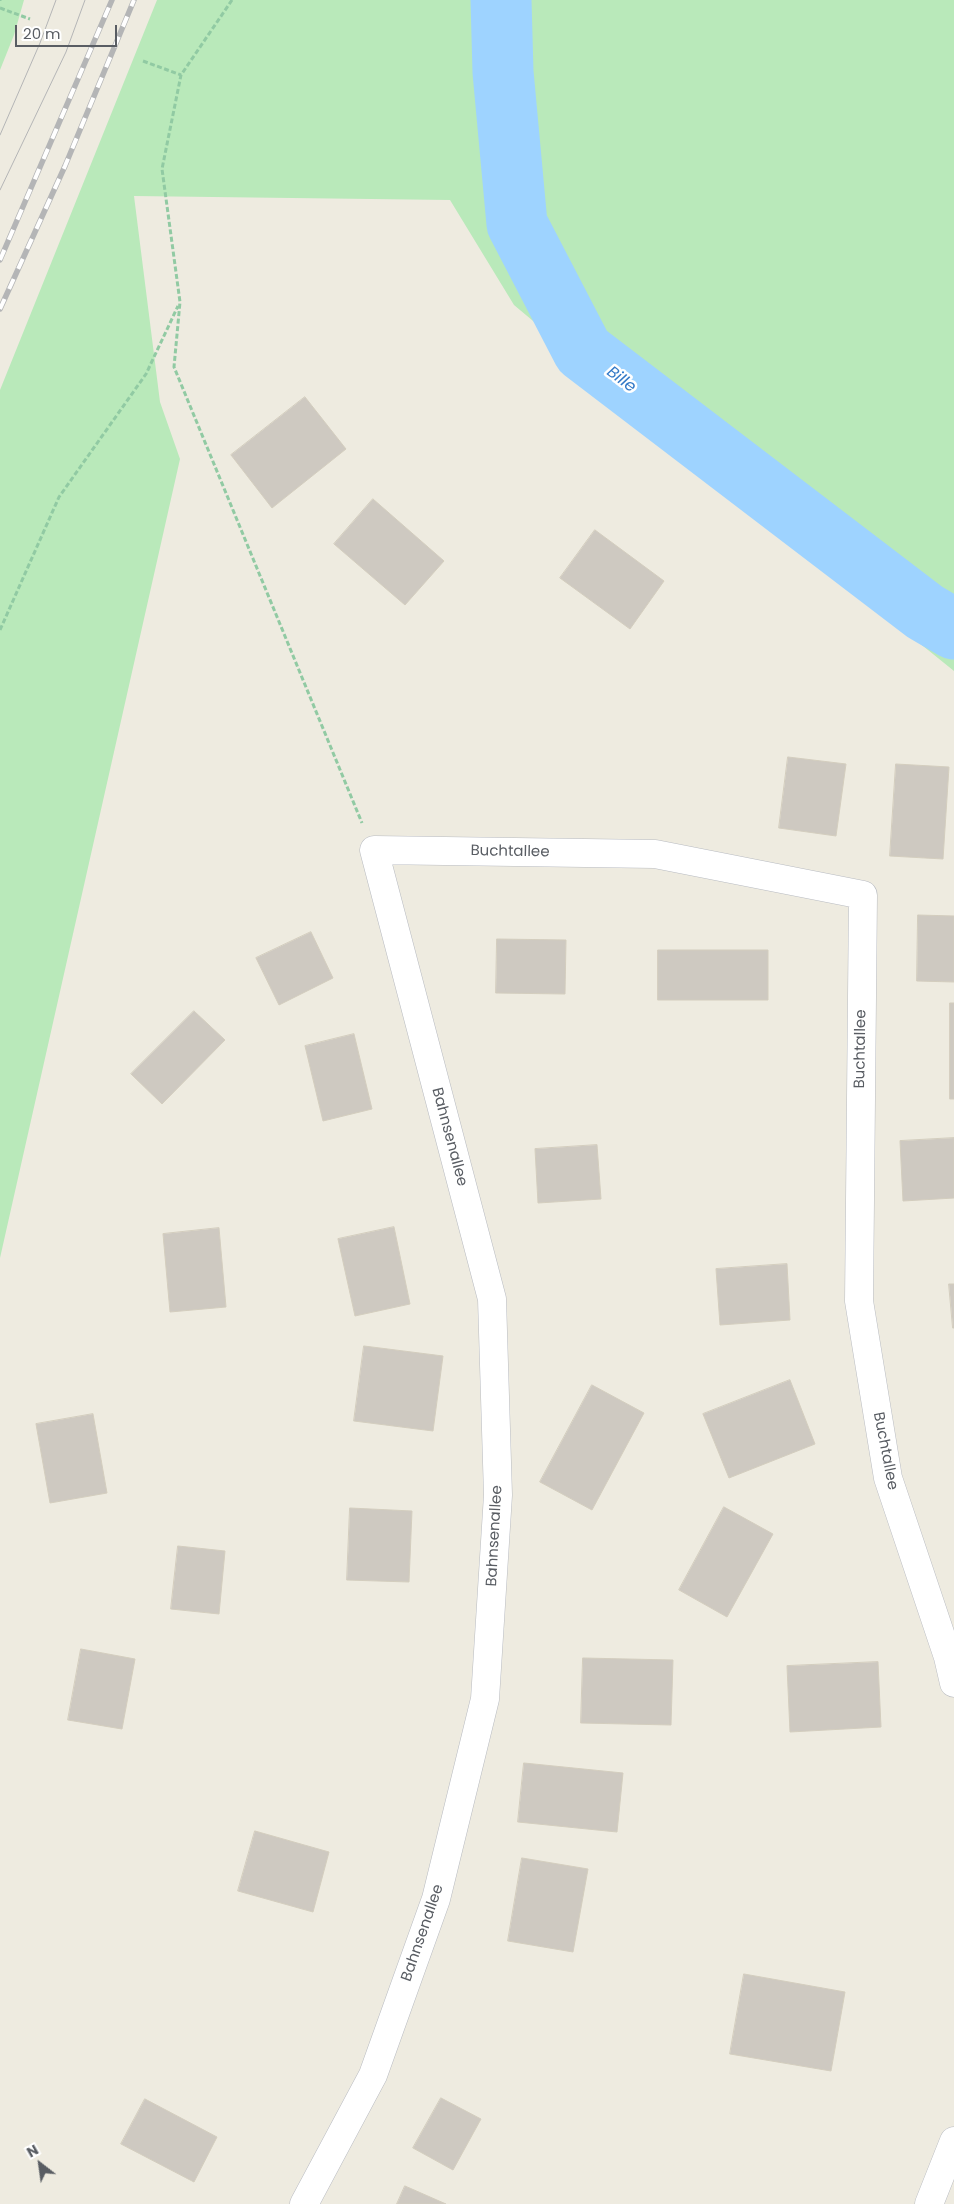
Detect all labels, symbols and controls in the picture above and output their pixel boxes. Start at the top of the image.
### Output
scale bar [18,15,120,47]
text: 20 m [23,23,61,44]
water label: Bille [603,363,639,397]
street label: Buchtallee [470,842,550,862]
street label: Buchtallee [851,1009,871,1089]
street label: Bahnsenallee [427,1086,471,1188]
street label: Buchtallee [869,1410,901,1492]
street label: Bahnsenallee [483,1485,507,1587]
street label: Bahnsenallee [398,1882,448,1984]
north arrow [15,2139,65,2189]
text: N [23,2140,42,2162]

